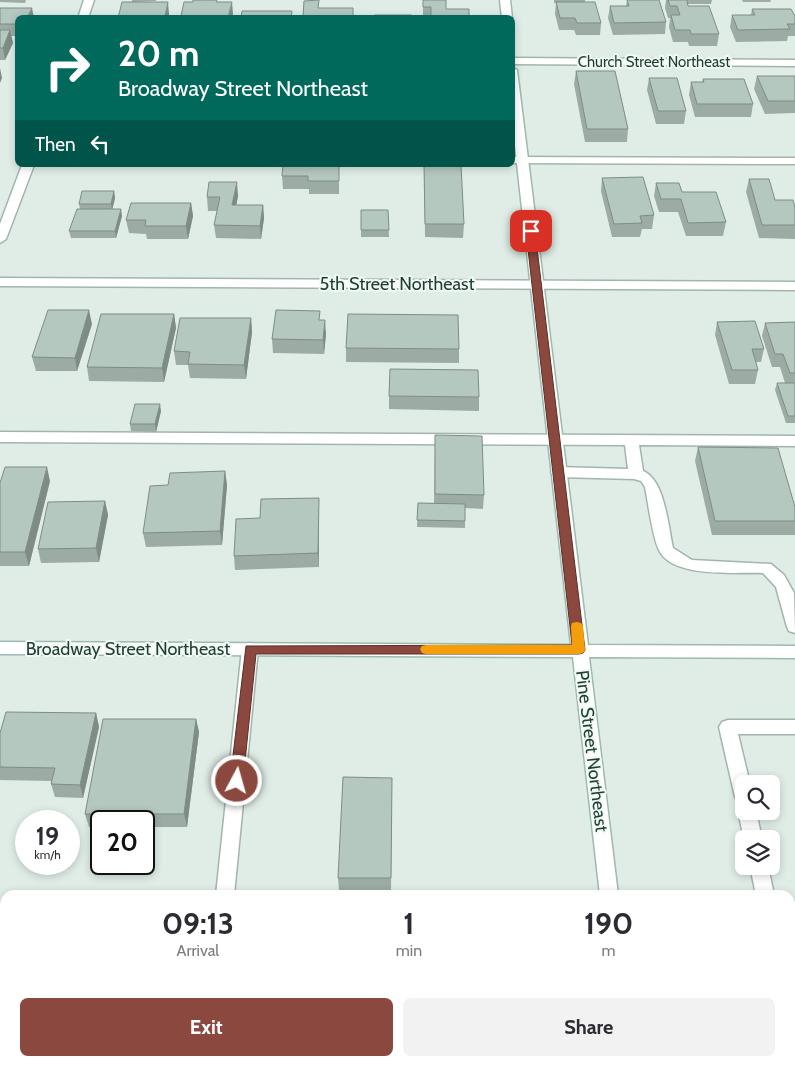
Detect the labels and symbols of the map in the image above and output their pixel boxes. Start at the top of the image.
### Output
street label: Church Street Northeast [578,53,730,71]
pin [510,210,552,252]
street label: 5th Street Northeast [319,273,475,295]
street label: Broadway Street Northeast [26,638,230,660]
street label: Pine Street Northeast [571,669,613,833]
position arrow [210,754,262,806]
speed limit sign: 20 [90,810,155,875]

